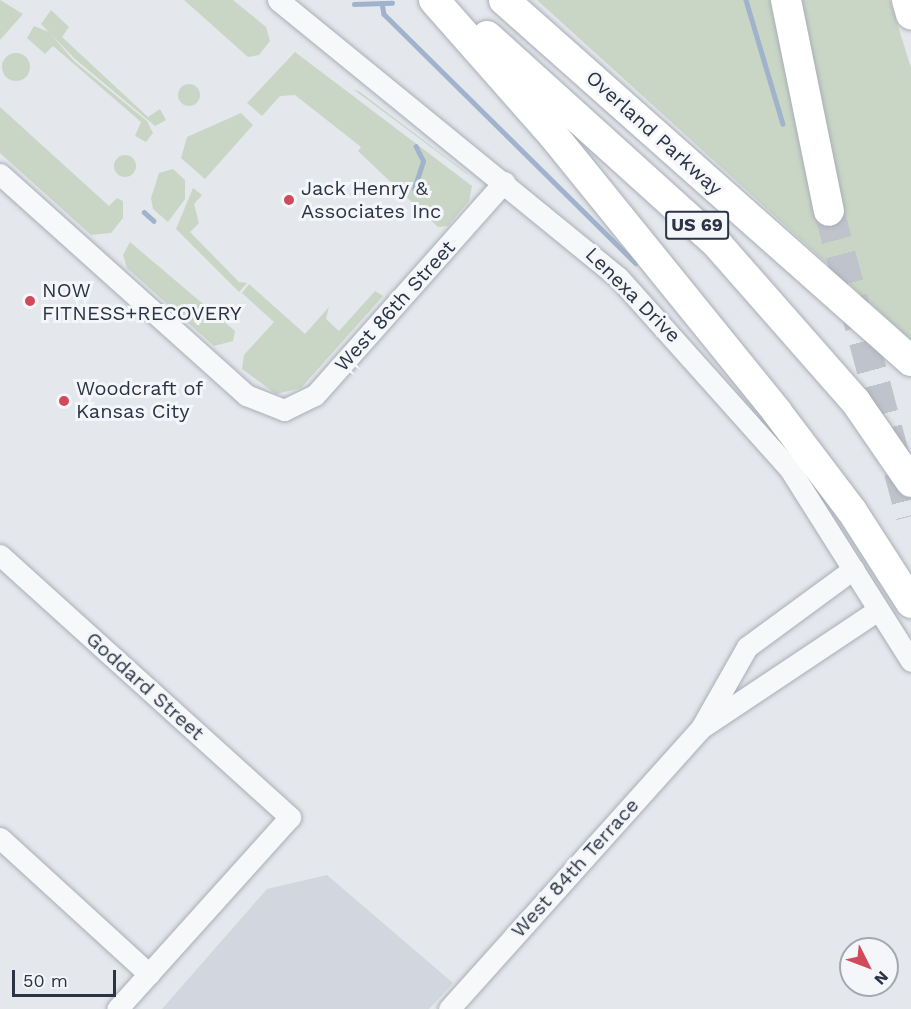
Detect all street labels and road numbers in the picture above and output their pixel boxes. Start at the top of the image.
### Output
street label: Overland Parkway [581,66,727,200]
road number: US 69 [664,210,730,240]
street label: West 86th Street [330,236,460,376]
street label: Lenexa Drive [580,242,686,348]
street label: Goddard Street [81,627,209,745]
street label: West 84th Terrace [506,793,644,943]

